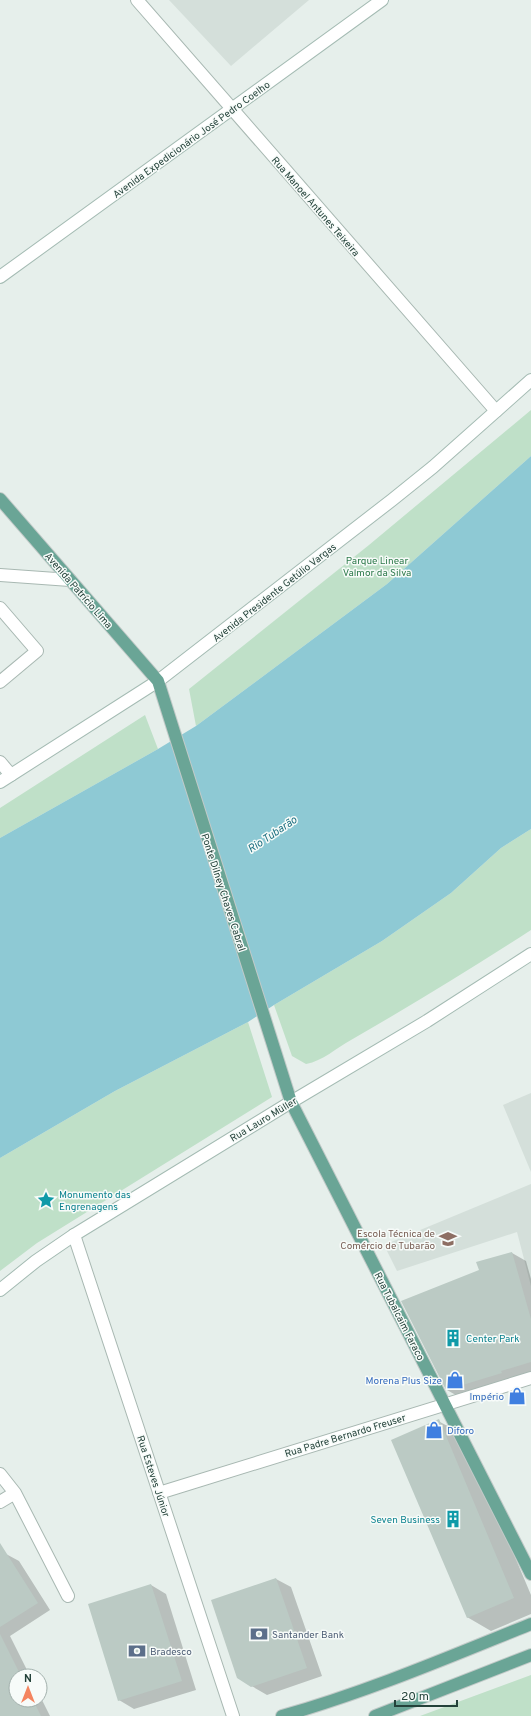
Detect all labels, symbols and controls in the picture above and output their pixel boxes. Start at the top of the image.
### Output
street label: Avenida Expedicionário José Pedro Coelho [111,79,273,202]
street label: Rua Manoel Antunes Teixeira [268,154,362,260]
street label: Avenida Presidente Getúlio Vargas [211,541,340,645]
street label: Avenida Patrício Lima [41,550,114,632]
park label: Parque Linear Valmor da Silva [343,555,411,580]
water label: Rio Tubarão [245,813,300,856]
street label: Ponte Dilney Chaves Cabral [197,832,248,953]
street label: Rua Lauro Müller [228,1095,300,1145]
place label: Monumento das Engrenagens [59,1189,131,1214]
place icon: Monumento das Engrenagens [36,1190,56,1210]
place label: Escola Técnica de Comércio de Tubarão [340,1228,435,1253]
school or university icon: Escola Técnica de Comércio de Tubarão [438,1229,458,1249]
street label: Rua Tubalcaim Faraco [371,1270,427,1363]
building icon: Center Park [443,1328,463,1348]
place label: Center Park [466,1333,520,1346]
shop icon: Morena Plus Size [445,1370,465,1390]
place label: Morena Plus Size [366,1375,442,1388]
shop icon: Império [507,1386,527,1406]
place label: Império [469,1391,504,1404]
street label: Rua Padre Bernardo Freuser [283,1412,408,1461]
shop icon: Diforo [424,1420,444,1440]
place label: Diforo [447,1425,475,1438]
street label: Rua Esteves Júnior [133,1434,172,1519]
building icon: Seven Business [443,1509,463,1529]
place label: Seven Business [371,1514,440,1527]
bank icon: Santander Bank [249,1624,269,1644]
place label: Santander Bank [272,1629,344,1642]
bank icon: Bradesco [127,1641,147,1661]
place label: Bradesco [150,1646,192,1659]
north arrow [8,1668,48,1708]
text: N [24,1672,32,1686]
scale bar [395,1682,457,1708]
text: 20 m [401,1689,429,1705]

